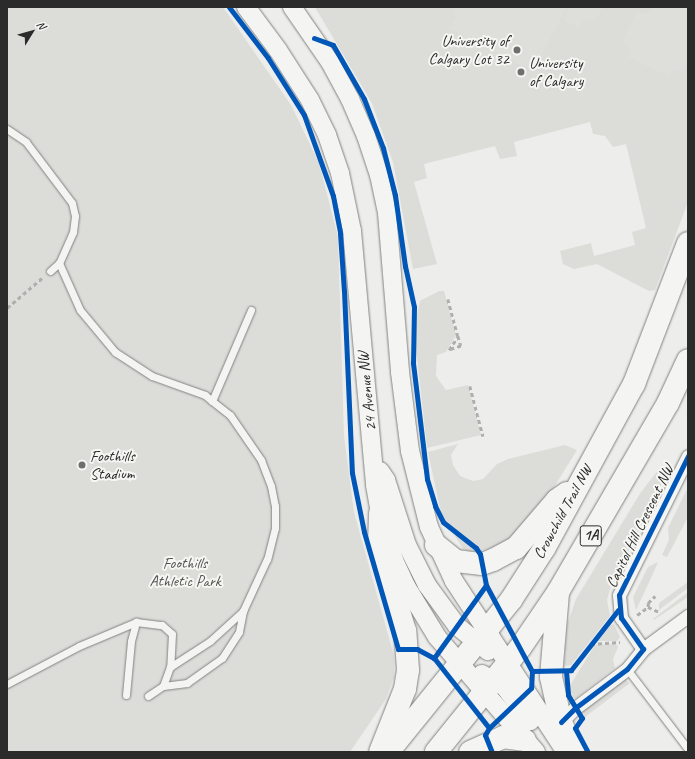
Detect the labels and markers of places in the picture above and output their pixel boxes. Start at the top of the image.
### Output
place label: University of Calgary Lot 32 [429,31,509,69]
marker: University of Calgary Lot 32 [512,45,522,55]
place label: University of Calgary [529,53,584,91]
marker: University of Calgary [516,67,526,77]
place label: Foothills Stadium [90,446,135,484]
marker: Foothills Stadium [77,460,87,470]

